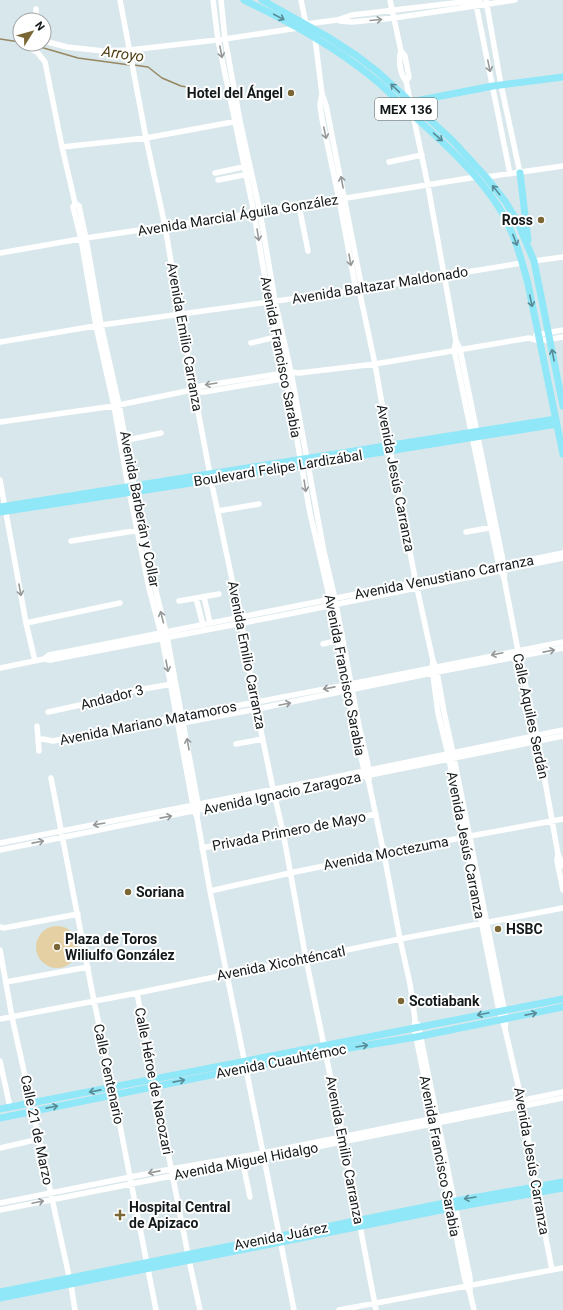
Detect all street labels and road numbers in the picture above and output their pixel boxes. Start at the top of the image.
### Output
road number: MEX 136 [375,98,437,120]
street label: Avenida Marcial Águila González [136,190,340,239]
street label: Avenida Emilio Carranza [164,261,206,413]
street label: Avenida Baltazar Maldonado [291,263,469,307]
street label: Avenida Francisco Sarabia [257,275,305,439]
street label: Avenida Jesús Carranza [374,403,418,553]
street label: Avenida Barberán y Collar [117,429,163,589]
street label: Boulevard Felipe Lardizábal [193,447,363,489]
street label: Avenida Venustiano Carranza [353,552,535,602]
street label: Avenida Emilio Carranza [225,579,269,731]
street label: Avenida Francisco Sarabia [321,593,369,757]
street label: Calle Aquiles Serdán [510,652,552,780]
street label: Andador 3 [79,681,145,713]
street label: Avenida Mariano Matamoros [58,698,238,748]
street label: Avenida Ignacio Zaragoza [202,768,362,818]
street label: Avenida Jesús Carranza [444,770,488,920]
street label: Privada Primero de Mayo [211,808,367,854]
street label: Avenida Moctezuma [322,833,450,873]
street label: Avenida Xicohténcatl [215,943,347,983]
street label: Calle Héroe de Nacozari [132,1006,176,1156]
street label: Calle Centenario [91,1022,127,1126]
street label: Avenida Cuauhtémoc [214,1041,348,1081]
street label: Calle 21 de Marzo [18,1074,56,1186]
street label: Avenida Emilio Carranza [323,1074,367,1226]
street label: Avenida Francisco Sarabia [416,1074,464,1238]
street label: Avenida Jesús Carranza [511,1086,553,1236]
street label: Avenida Miguel Hidalgo [172,1139,320,1183]
street label: Avenida Juárez [233,1219,329,1253]

